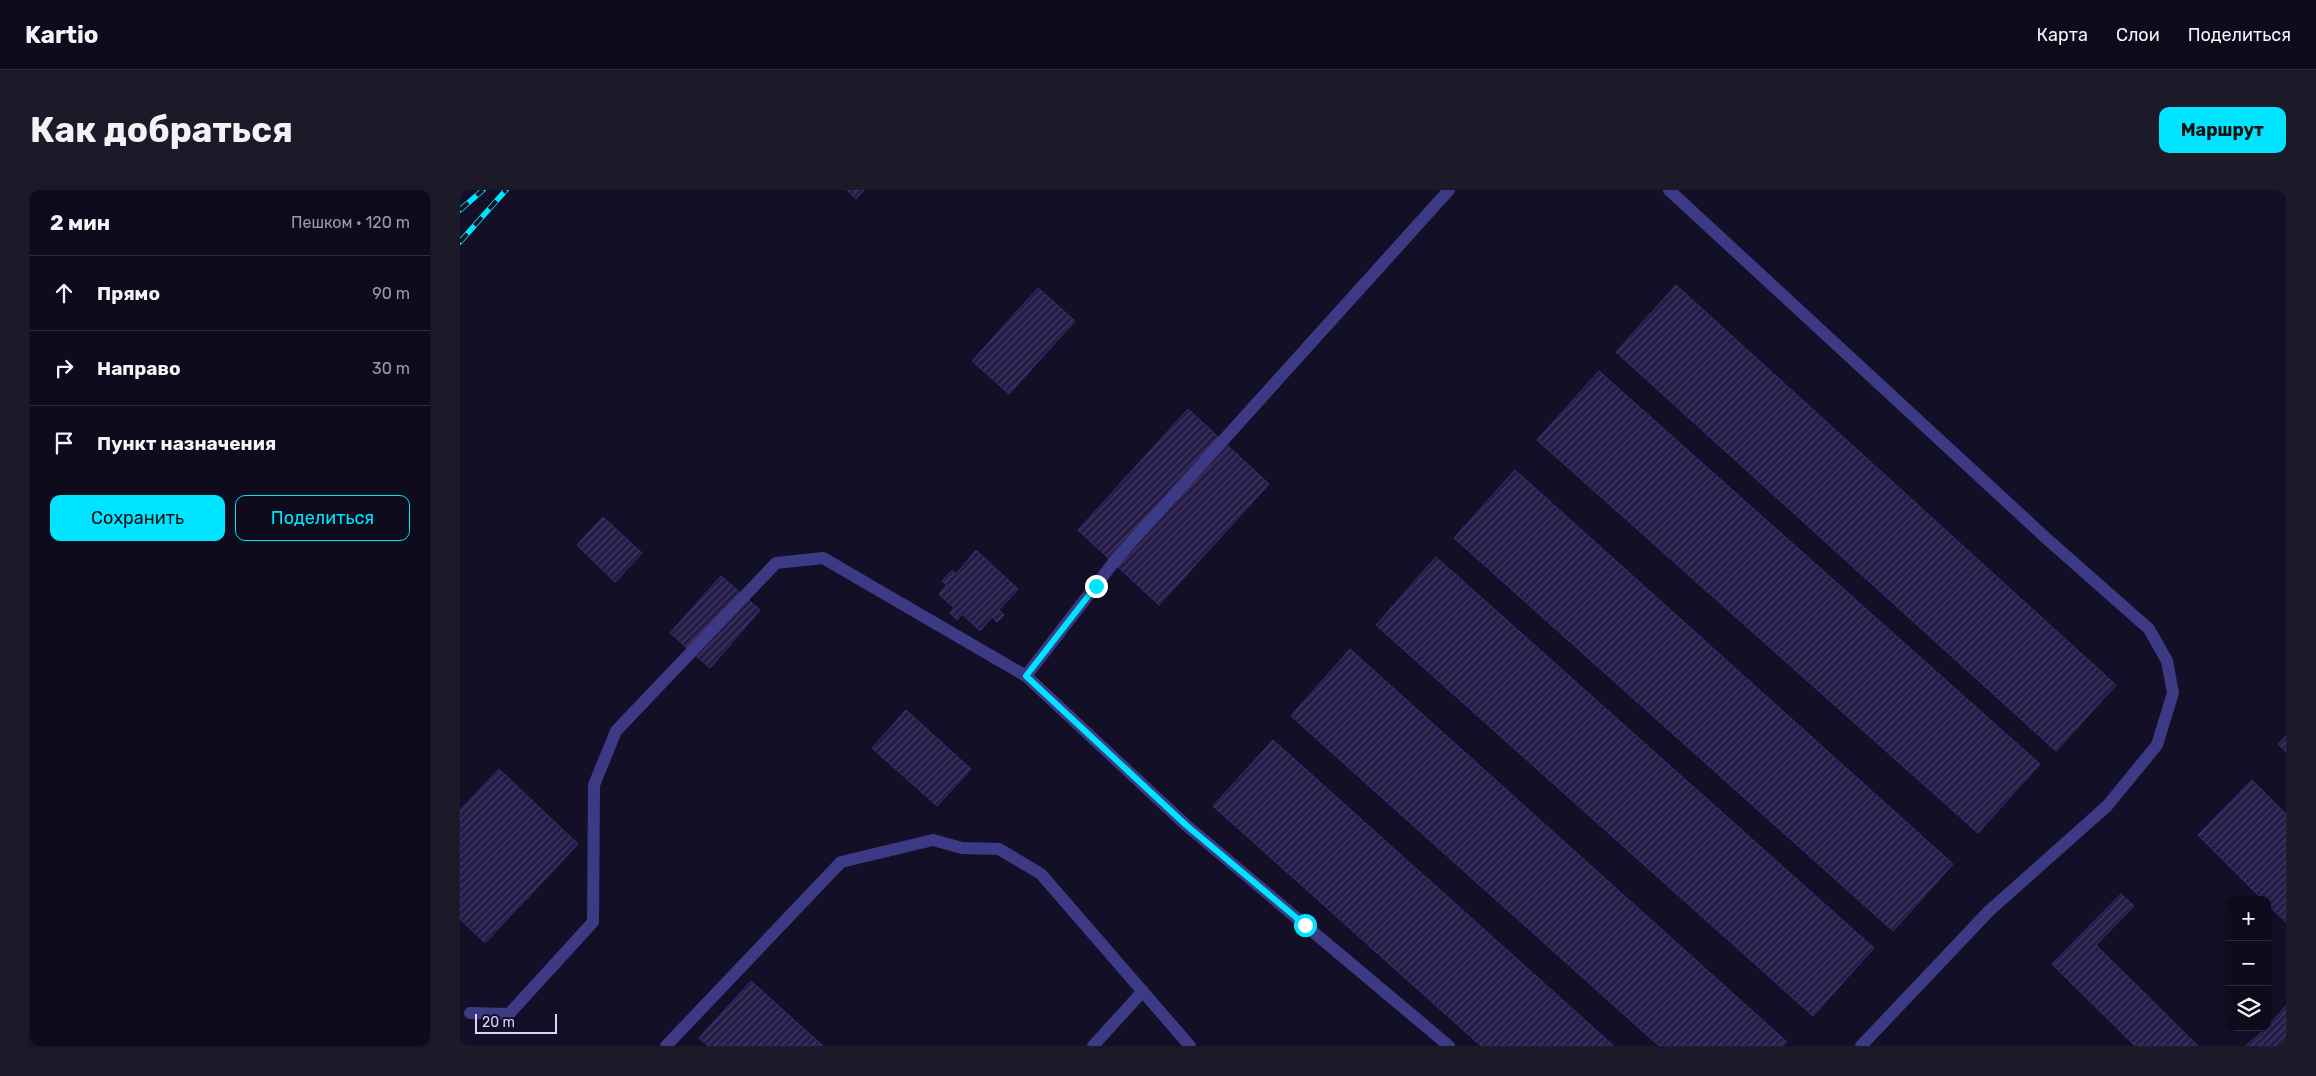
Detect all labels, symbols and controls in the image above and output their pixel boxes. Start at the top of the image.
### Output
text: Kartio [25,21,99,49]
text: Карта [2037,24,2088,46]
text: Слои [2116,24,2160,46]
text: Поделиться [2188,24,2291,46]
button: Маршрут [2159,107,2286,153]
text: Как добраться [30,109,293,151]
text: 2 мин [50,210,110,235]
text: Пешком · 120 m [291,213,410,232]
icon: ahead [50,279,78,307]
text: Прямо [97,282,160,305]
text: 90 m [372,284,410,303]
icon: right [50,354,78,382]
text: Направо [97,357,181,380]
text: 30 m [372,359,410,378]
icon: arrive [50,429,78,457]
text: Пункт назначения [97,432,276,455]
button: Сохранить [50,495,225,541]
button: Поделиться [235,495,410,541]
route end [1085,575,1108,598]
map controls [2226,896,2271,1031]
button: + [2226,896,2271,941]
route start [1294,914,1317,937]
button: − [2226,941,2271,986]
button: layers [2226,986,2271,1031]
scale bar [475,1011,558,1034]
text: 20 m [482,1014,515,1031]

